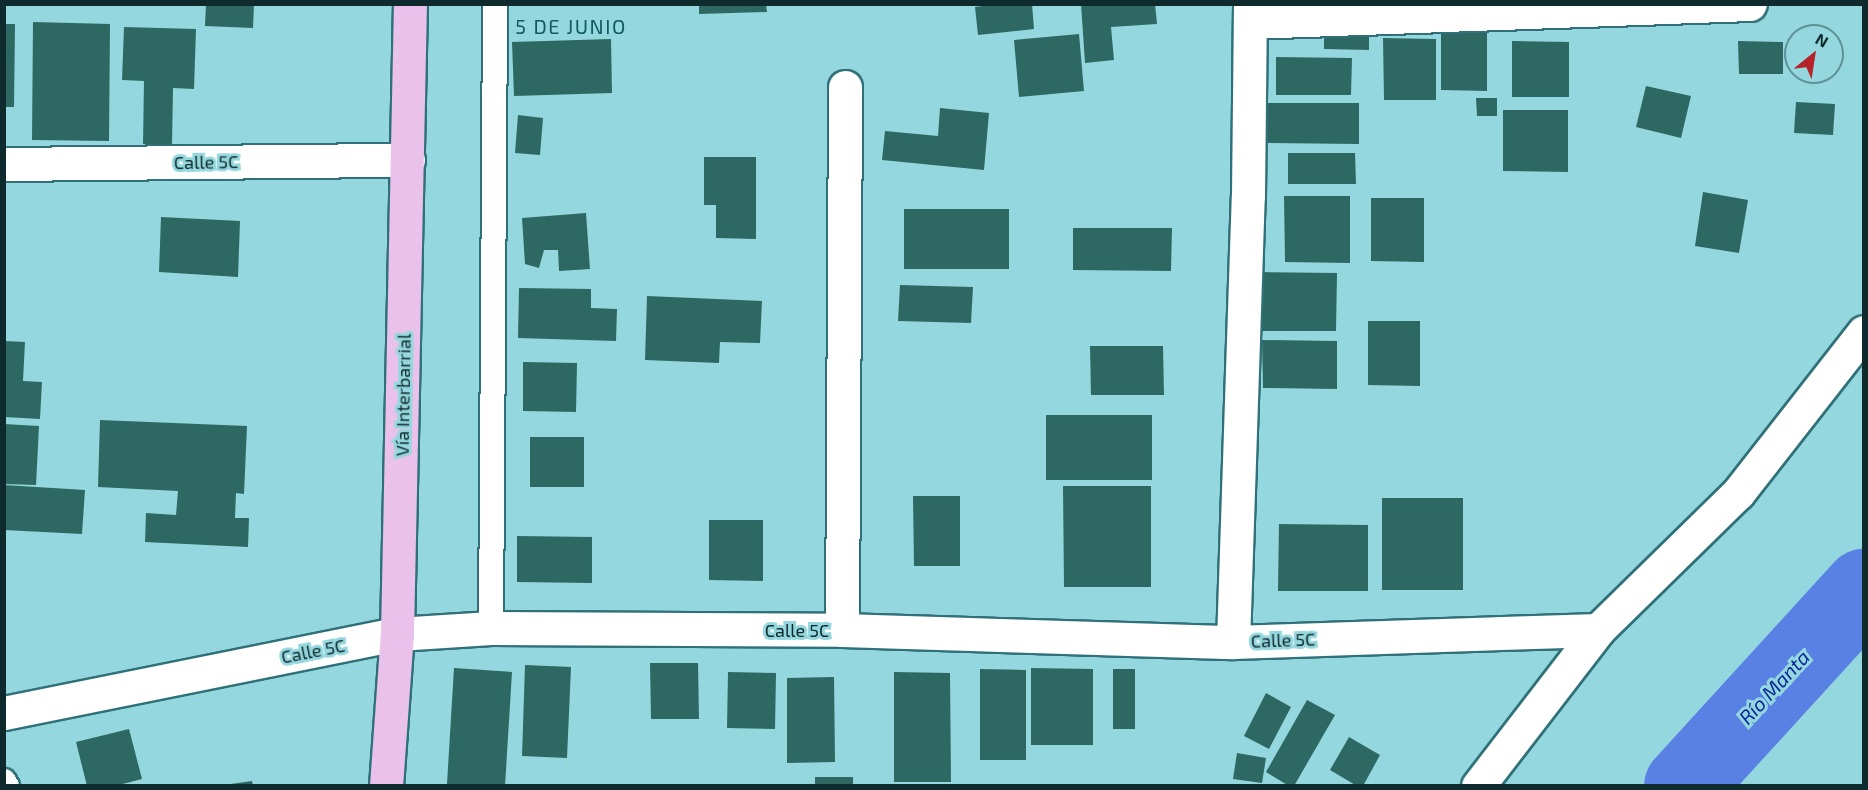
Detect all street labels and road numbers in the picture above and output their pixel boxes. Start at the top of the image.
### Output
street label: Calle 5C [174,151,238,173]
street label: Vía Interbarrial [391,334,415,456]
street label: Calle 5C [765,619,829,641]
street label: Calle 5C [1250,628,1316,652]
street label: Calle 5C [279,634,347,668]

